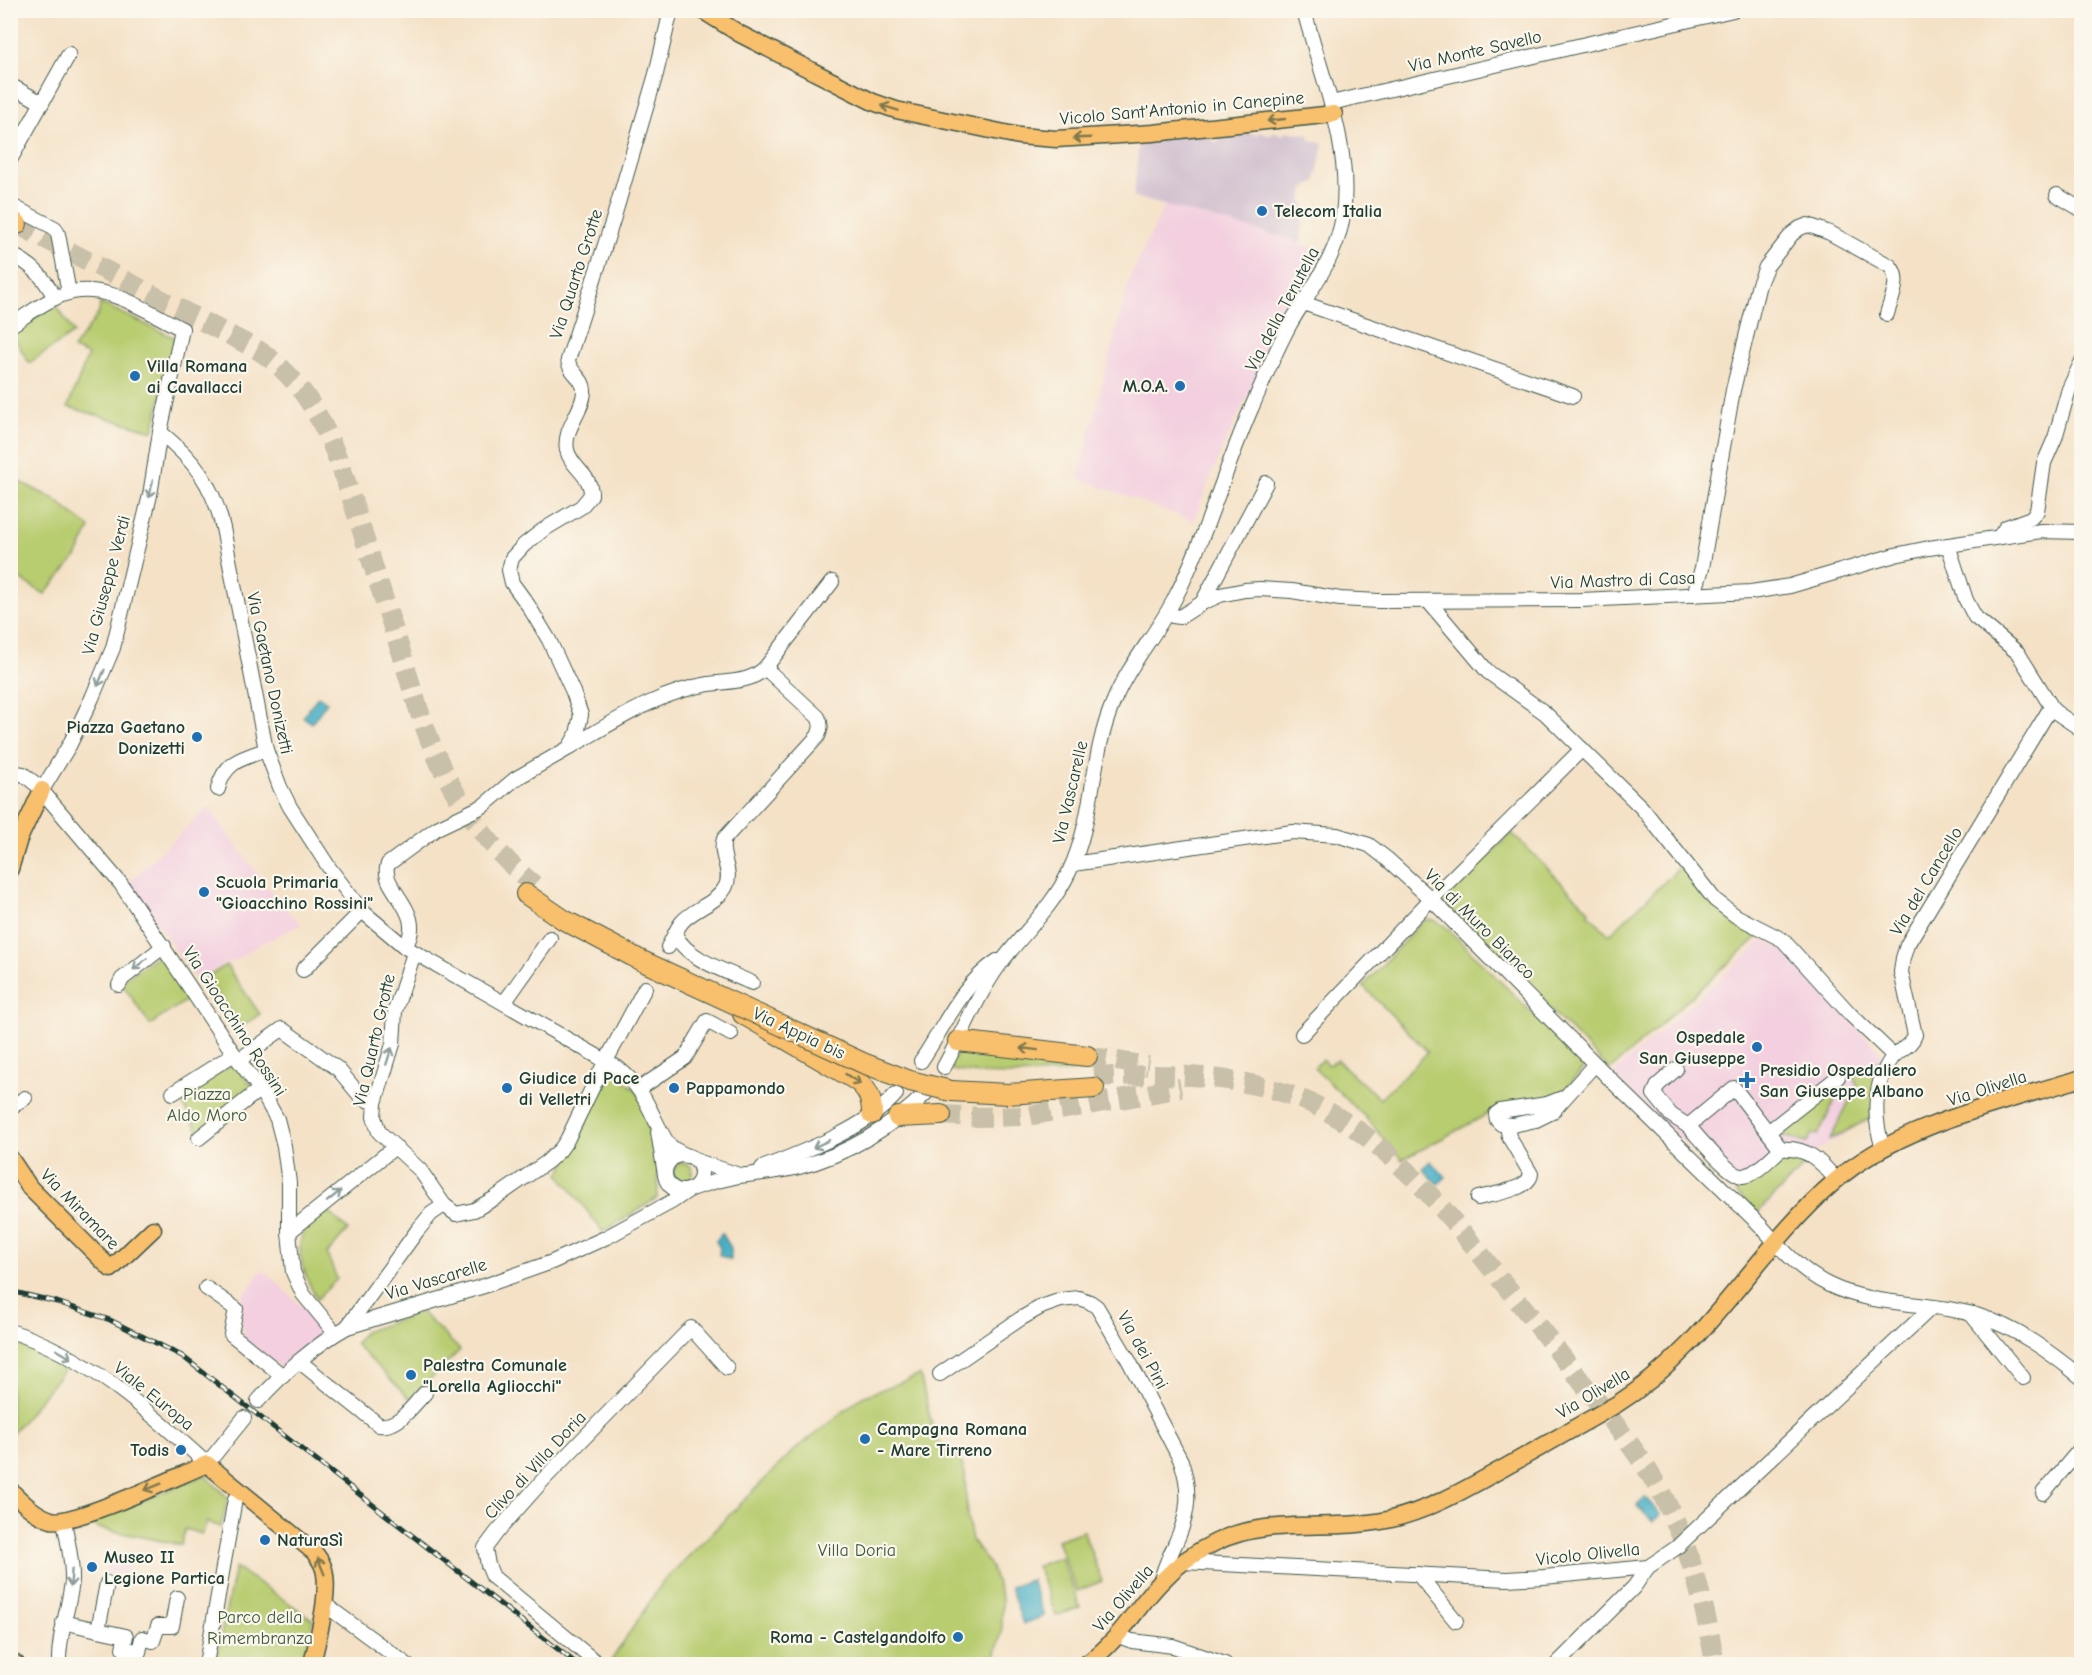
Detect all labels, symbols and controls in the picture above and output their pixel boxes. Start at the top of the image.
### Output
street label: Via Monte Savello [1406,26,1544,77]
street label: Vicolo Sant'Antonio in Canepine [1059,87,1305,130]
one-way arrow [881,102,900,113]
one-way arrow [1266,115,1286,126]
one-way arrow [1072,133,1092,144]
place label: Telecom Italia [1274,201,1382,222]
marker: Telecom Italia [1255,204,1269,218]
street label: Via Quarto Grotte [546,206,607,342]
street label: Via della Tenutella [1241,244,1324,375]
place label: Villa Romana ai Cavallacci [147,356,247,398]
marker: Villa Romana ai Cavallacci [128,369,142,383]
place label: M.O.A. [1123,376,1168,397]
marker: M.O.A. [1173,379,1187,393]
one-way arrow [145,479,156,499]
street label: Via Giuseppe Verdi [78,513,135,657]
street label: Via Mastro di Casa [1550,567,1696,594]
street label: Via Gaetano Donizetti [242,590,297,756]
one-way arrow [95,668,106,686]
place label: Piazza Gaetano Donizetti [66,717,185,759]
marker: Piazza Gaetano Donizetti [190,730,204,744]
street label: Via Vascarelle [1048,739,1093,846]
street label: Via del Cancello [1886,823,1967,939]
street label: Via di Muro Bianco [1420,865,1539,984]
place label: Scuola Primaria "Gioacchino Rossini" [216,872,373,914]
marker: Scuola Primaria "Gioacchino Rossini" [197,885,211,899]
street label: Via Gioacchino Rossini [178,942,291,1100]
one-way arrow [132,958,148,971]
street label: Via Quarto Grotte [349,972,400,1108]
street label: Via Appia bis [749,1003,848,1064]
place label: Ospedale San Giuseppe [1639,1027,1745,1069]
marker: Ospedale San Giuseppe [1750,1040,1764,1054]
one-way arrow [1020,1043,1040,1054]
one-way arrow [384,1047,395,1066]
place label: Presidio Ospedaliero San Giuseppe Albano [1760,1060,1924,1102]
street label: Via Olivella [1945,1066,2029,1111]
place label: Giudice di Pace di Velletri [519,1068,640,1110]
marker: Presidio Ospedaliero San Giuseppe Albano [1738,1071,1756,1089]
one-way arrow [844,1073,860,1085]
place label: Pappamondo [686,1078,785,1099]
marker: Giudice di Pace di Velletri [500,1081,514,1095]
marker: Pappamondo [667,1081,681,1095]
park label: Piazza Aldo Moro [167,1084,247,1126]
one-way arrow [813,1138,831,1150]
street label: Via Miramare [36,1165,123,1254]
one-way arrow [326,1189,342,1202]
street label: Via Vascarelle [383,1254,489,1305]
street label: Via dei Pini [1113,1308,1173,1393]
one-way arrow [55,1348,72,1360]
place label: Palestra Comunale "Lorella Agliocchi" [423,1355,567,1397]
street label: Viale Europa [109,1358,198,1435]
street label: Via Olivella [1553,1363,1634,1424]
marker: Palestra Comunale "Lorella Agliocchi" [404,1368,418,1382]
street label: Clivo di Villa Doria [480,1407,591,1524]
place label: Campagna Romana - Mare Tirreno [877,1419,1027,1461]
marker: Campagna Romana - Mare Tirreno [858,1432,872,1446]
place label: Todis [130,1440,169,1461]
marker: Todis [174,1443,188,1457]
one-way arrow [144,1482,163,1493]
place label: NaturaSì [277,1530,343,1551]
marker: NaturaSì [258,1533,272,1547]
street label: Vicolo Olivella [1535,1539,1641,1570]
park label: Villa Doria [818,1540,896,1561]
place label: Museo II Legione Partica [104,1547,225,1589]
one-way arrow [315,1558,326,1576]
marker: Museo II Legione Partica [85,1560,99,1574]
street label: Via Olivella [1089,1560,1158,1636]
one-way arrow [65,1568,76,1587]
park label: Parco della Rimembranza [207,1607,313,1649]
place label: Roma - Castelgandolfo [770,1627,946,1648]
marker: Roma - Castelgandolfo [951,1630,965,1644]

